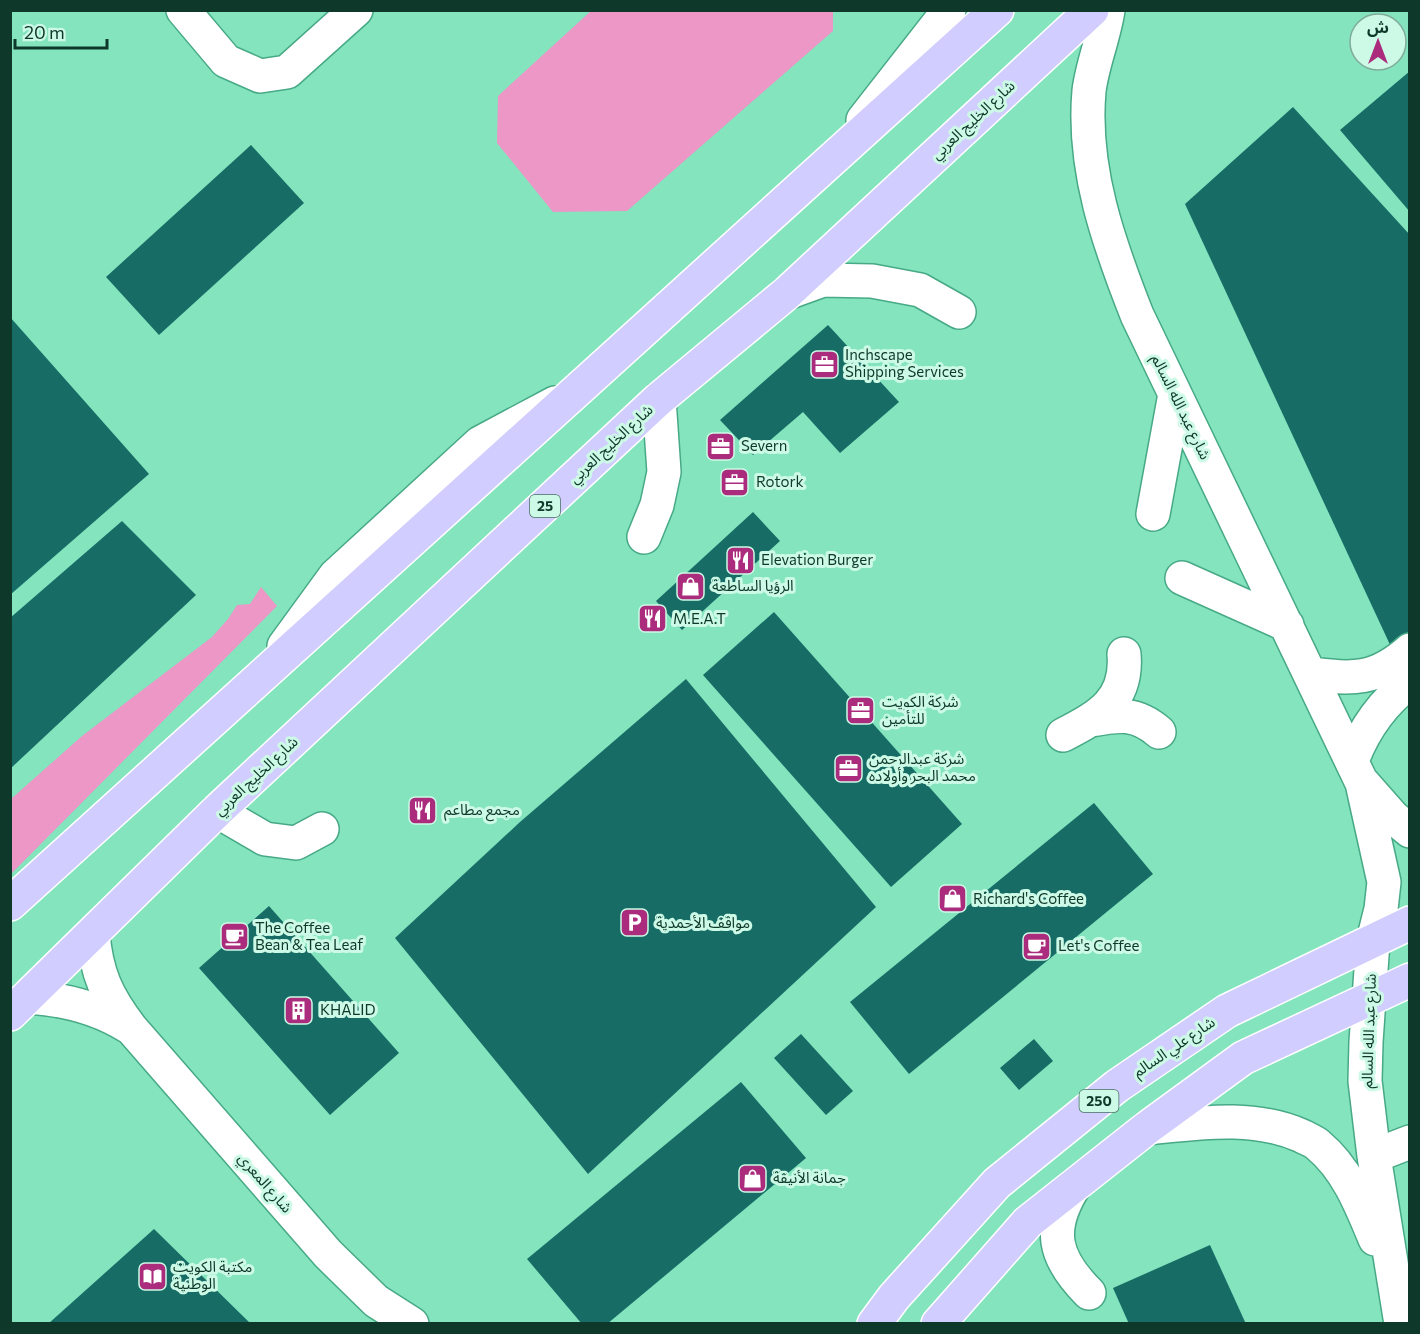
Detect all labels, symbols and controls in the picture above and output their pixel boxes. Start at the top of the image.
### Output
scale bar [15,12,106,50]
north arrow [1348,12,1408,72]
text: ش [1367,17,1389,37]
text: 20 m [24,21,65,43]
street label: شارع الخليج العربي [927,76,1021,165]
place label: Inchscape Shipping Services [845,345,964,380]
office icon: Inchscape Shipping Services [808,348,840,380]
street label: شارع عبد الله السالم [1145,351,1215,464]
street label: شارع الخليج العربي [565,400,659,489]
office icon: Severn [704,430,736,462]
place label: Severn [741,436,787,454]
office icon: Rotork [719,466,751,498]
place label: Rotork [756,472,804,490]
road number: 25 [530,495,560,517]
restaurant icon: Elevation Burger [724,544,756,576]
place label: Elevation Burger [761,550,873,568]
shop icon: الرؤيا الساطعة [675,570,707,602]
place label: الرؤيا الساطعة [712,576,794,595]
restaurant icon: M.E.A.T [636,603,668,635]
place label: M.E.A.T [673,609,726,627]
place label: شركة الكويت للتأمين [882,692,959,728]
office icon: شركة الكويت للتأمين [845,695,877,727]
street label: شارع الخليج العربي [210,732,304,821]
place label: شركة عبدالرحمن محمد البحر وأولاده [869,749,976,785]
office icon: شركة عبدالرحمن محمد البحر وأولاده [832,752,864,784]
restaurant icon: مجمع مطاعم [407,794,439,826]
place label: مجمع مطاعم [444,800,520,822]
shop icon: Richard's Coffee [936,883,968,915]
place label: Richard's Coffee [973,889,1084,907]
parking icon: مواقف الأحمدية [619,907,651,939]
place label: مواقف الأحمدية [656,913,750,932]
place label: The Coffee Bean & Tea Leaf [255,918,363,953]
cafe icon: The Coffee Bean & Tea Leaf [218,921,250,953]
cafe icon: Let's Coffee [1021,930,1053,962]
place label: Let's Coffee [1058,936,1139,954]
street label: شارع عبد الله السالم [1357,973,1383,1089]
building icon: KHALID [283,994,315,1026]
place label: KHALID [320,1000,376,1018]
street label: شارع علي السالم [1129,1012,1220,1084]
road number: 250 [1080,1090,1118,1112]
street label: شارع المعري [232,1149,297,1219]
shop icon: جمانة الأنيقة [736,1162,768,1194]
place label: جمانة الأنيقة [773,1168,846,1186]
place label: مكتبة الكويت الوطنية [173,1257,252,1293]
library icon: مكتبة الكويت الوطنية [136,1260,168,1292]

